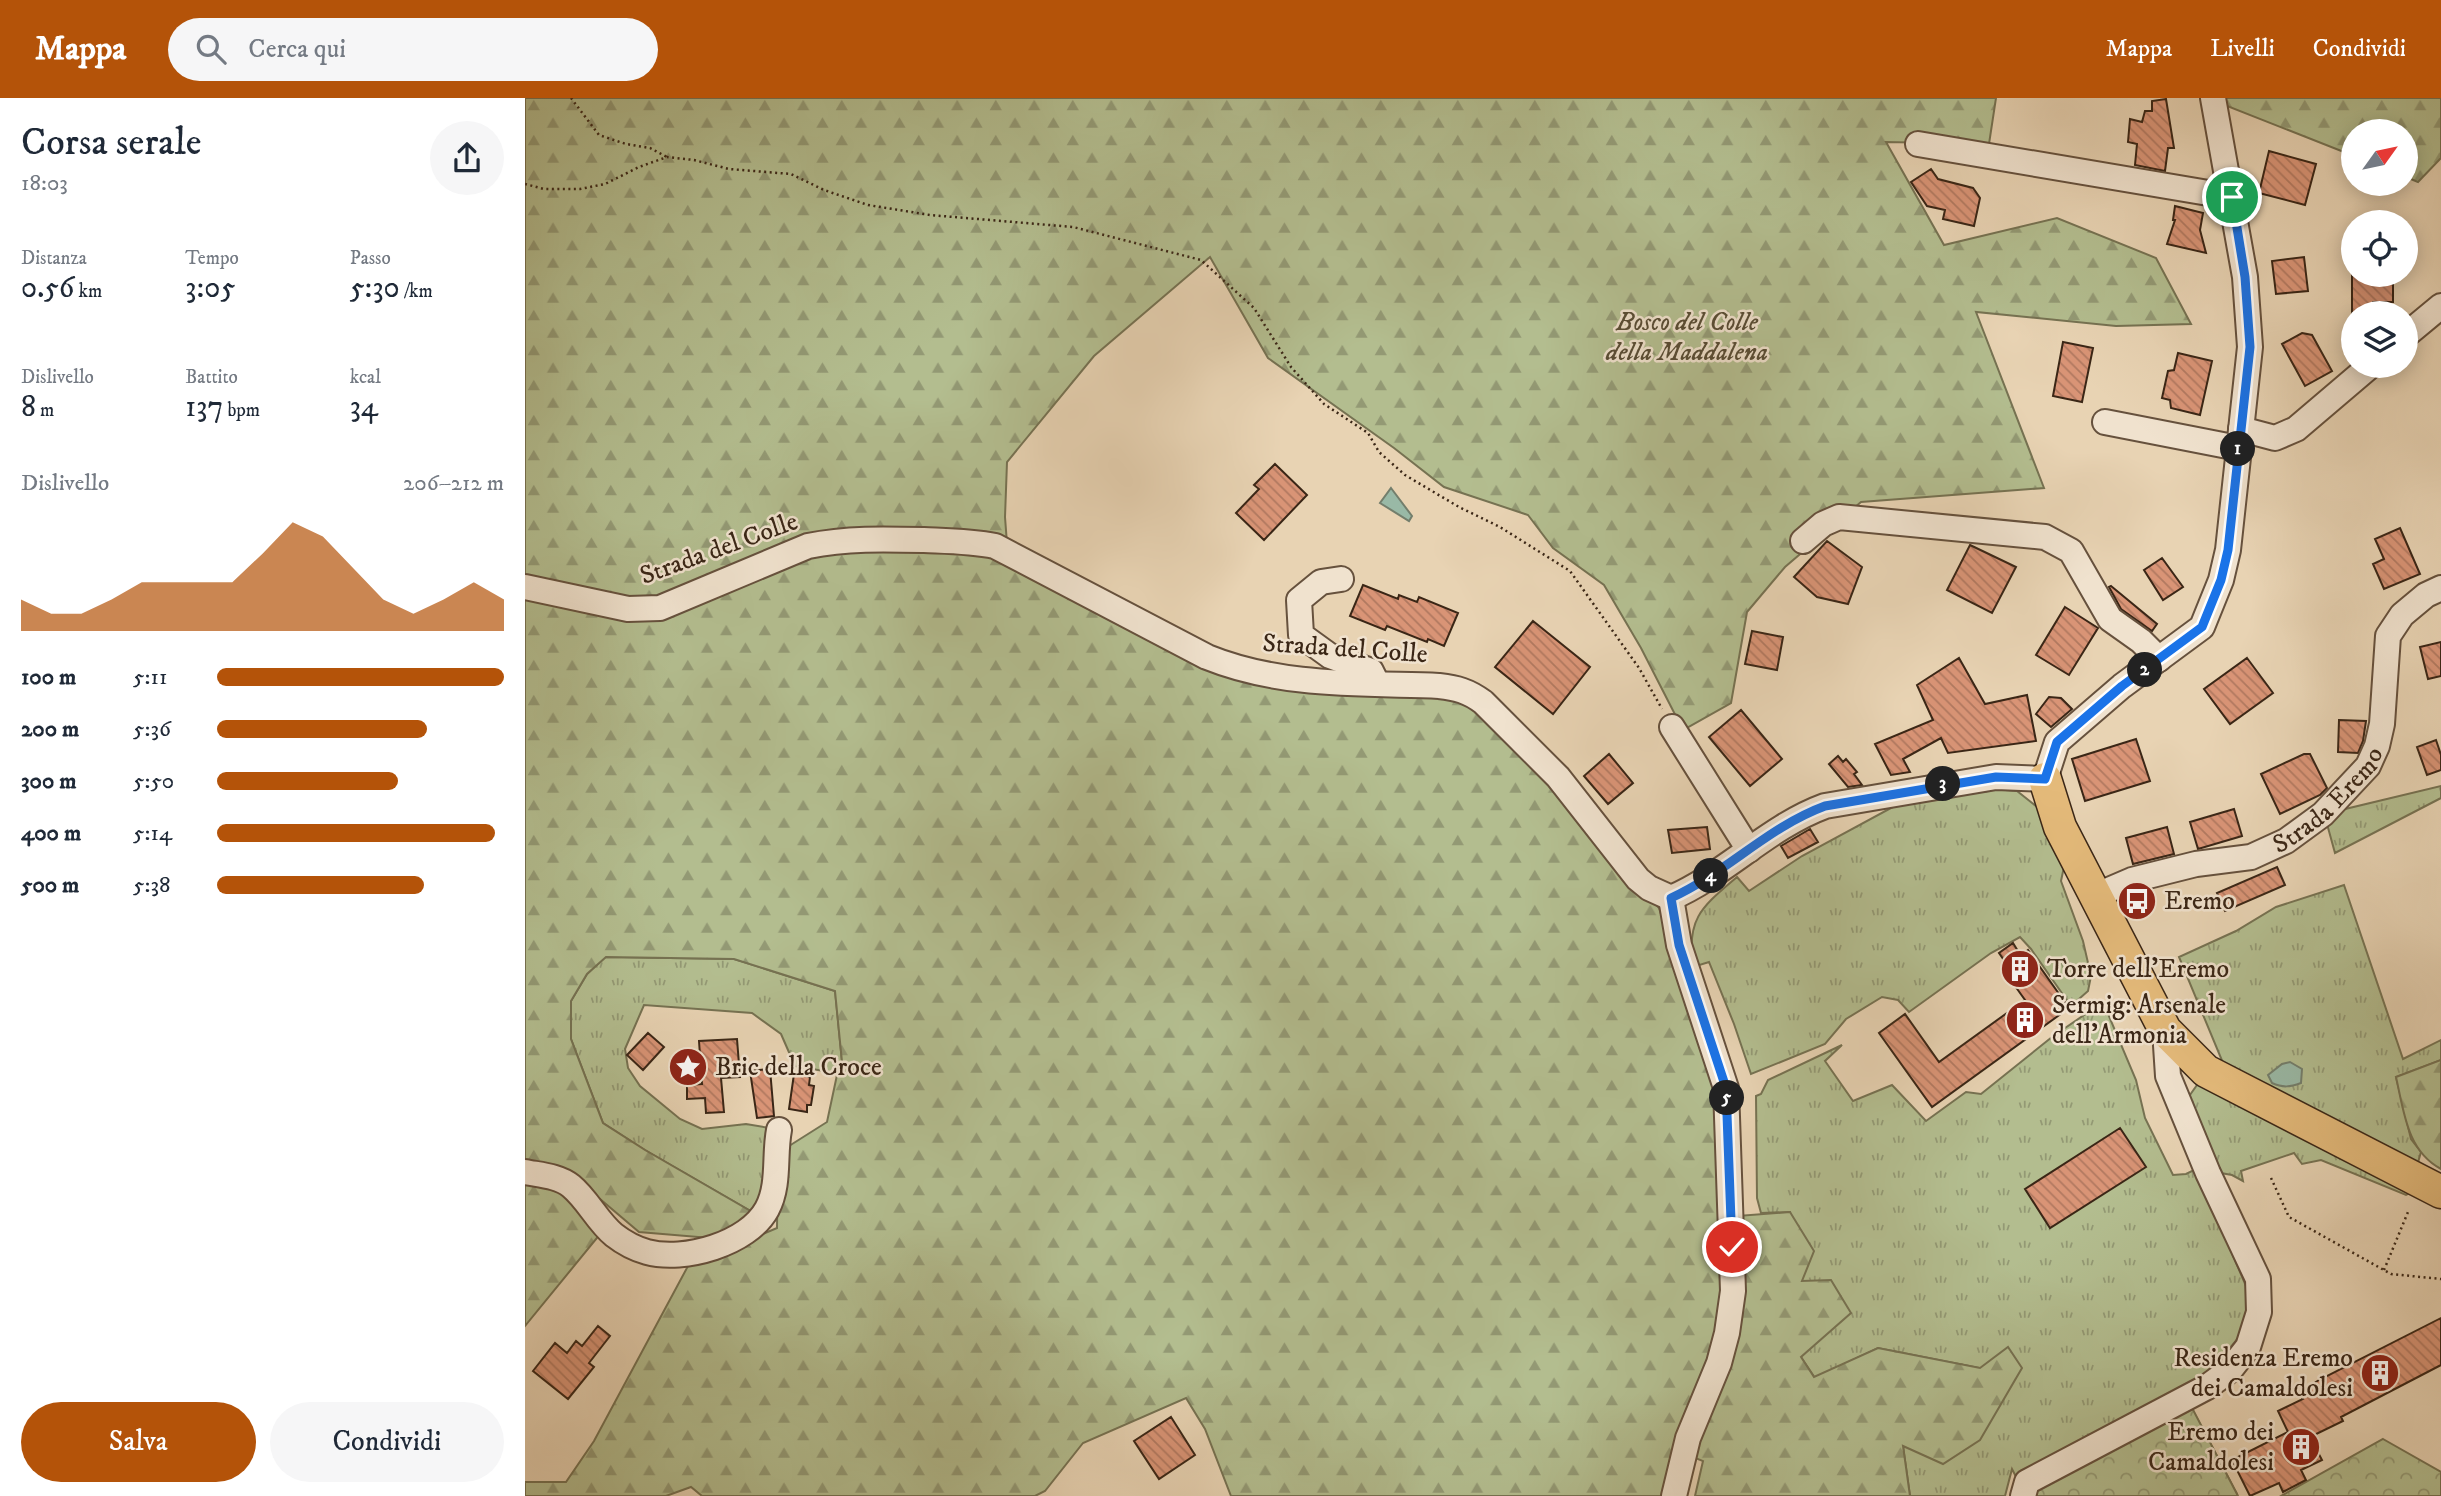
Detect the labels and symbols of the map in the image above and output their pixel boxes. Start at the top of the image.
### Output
north arrow [2341,119,2419,196]
pin [2202,167,2262,227]
park label: Bosco del Colle della Maddalena [1605,306,1768,369]
pin: 1 [2221,432,2255,466]
street label: Strada del Colle [636,505,802,593]
street label: Strada del Colle [1261,627,1429,671]
pin: 2 [2127,652,2163,688]
street label: Strada Eremo [2268,742,2391,861]
pin: 3 [1925,766,1961,802]
pin: 4 [1693,858,1729,894]
bus stop icon: Eremo [2116,880,2158,922]
place label: Eremo [2164,885,2235,918]
building icon: Torre dell'Eremo [1999,948,2041,990]
place label: Torre dell'Eremo [2047,953,2229,986]
place label: Sermig: Arsenale dell'Armonia [2052,989,2226,1052]
building icon: Sermig: Arsenale dell'Armonia [2004,999,2046,1041]
place icon: Bric della Croce [667,1046,709,1088]
place label: Bric della Croce [715,1051,882,1084]
pin: 5 [1709,1080,1745,1116]
pin [1702,1217,1762,1277]
place label: Residenza Eremo dei Camaldolesi [2174,1342,2353,1405]
building icon: Residenza Eremo dei Camaldolesi [2359,1352,2401,1394]
place label: Eremo dei Camaldolesi [2148,1416,2274,1479]
building icon: Eremo dei Camaldolesi [2280,1426,2322,1468]

